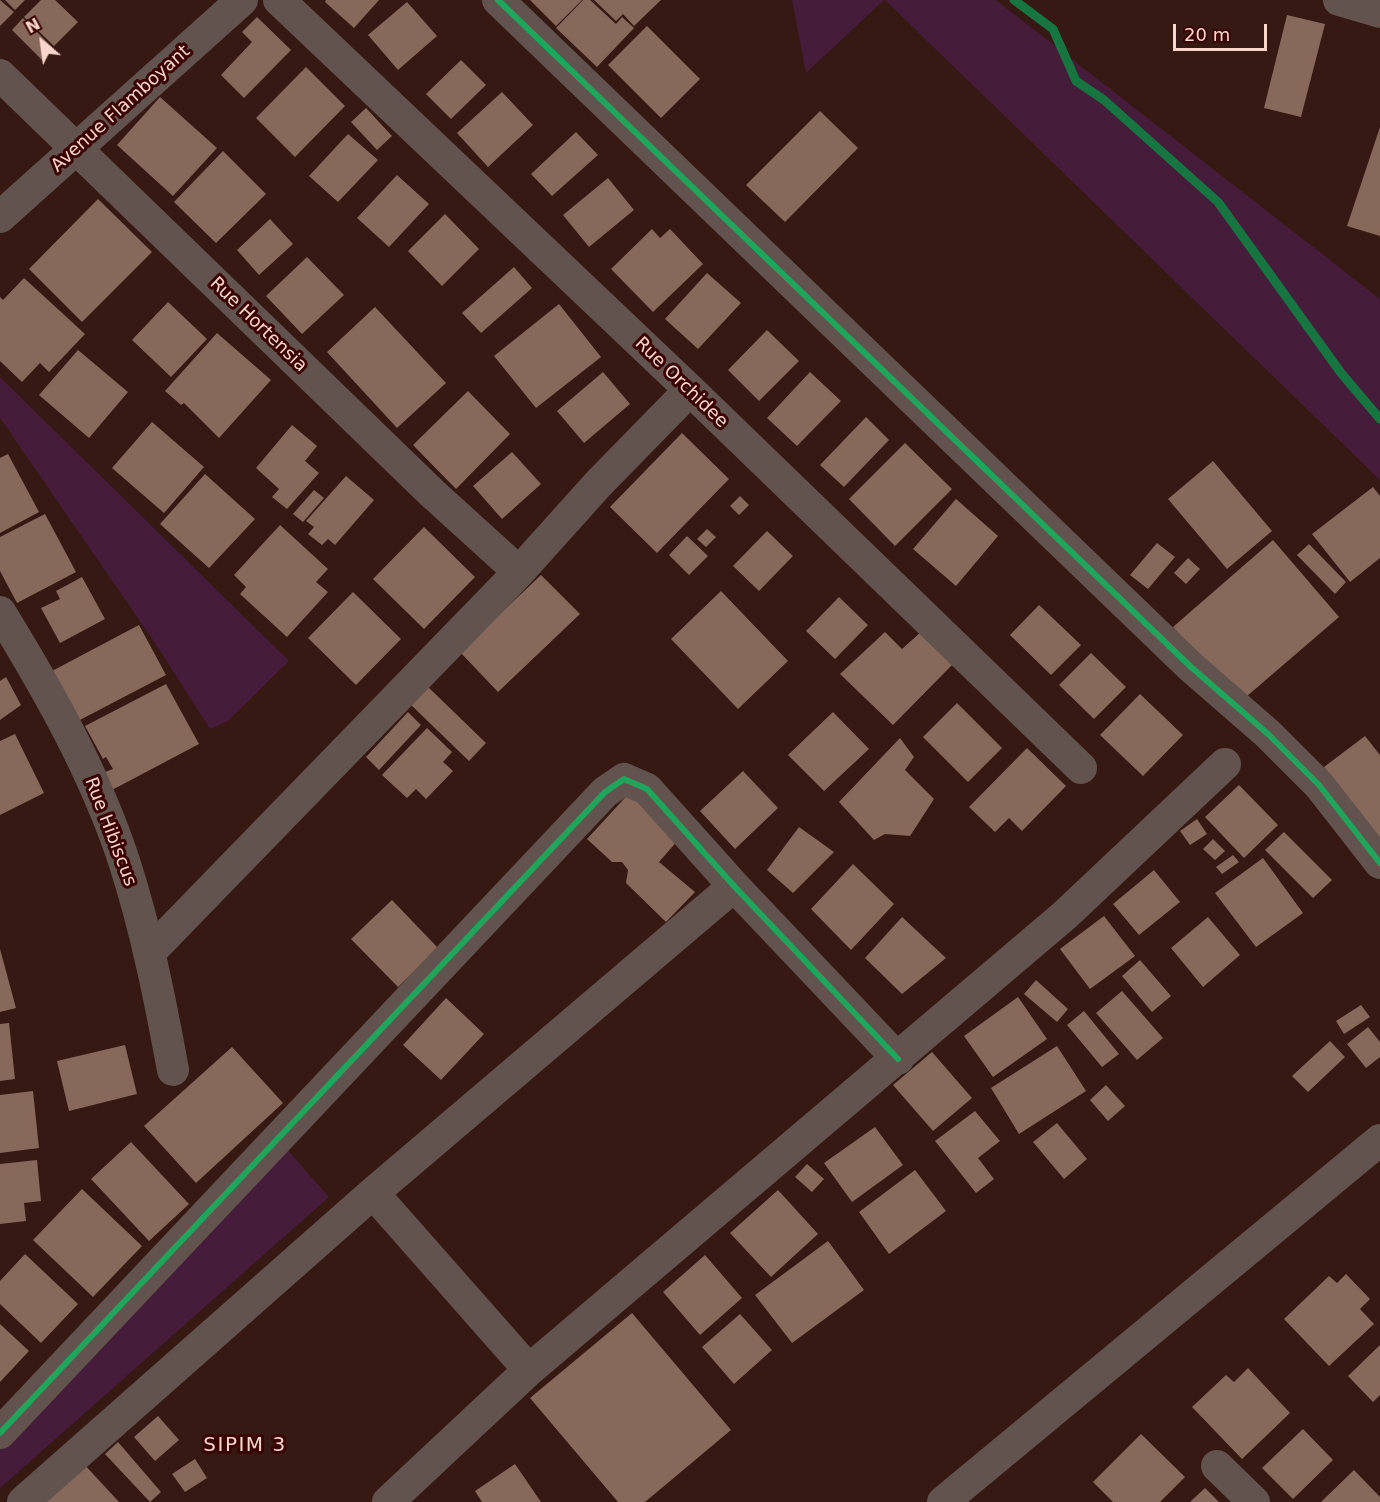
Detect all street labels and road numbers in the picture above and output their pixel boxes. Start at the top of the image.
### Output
street label: Avenue Flamboyant [47,41,195,177]
street label: Rue Hortensia [205,273,311,377]
street label: Rue Orchidee [630,333,732,433]
street label: Rue Hibiscus [79,774,141,890]

